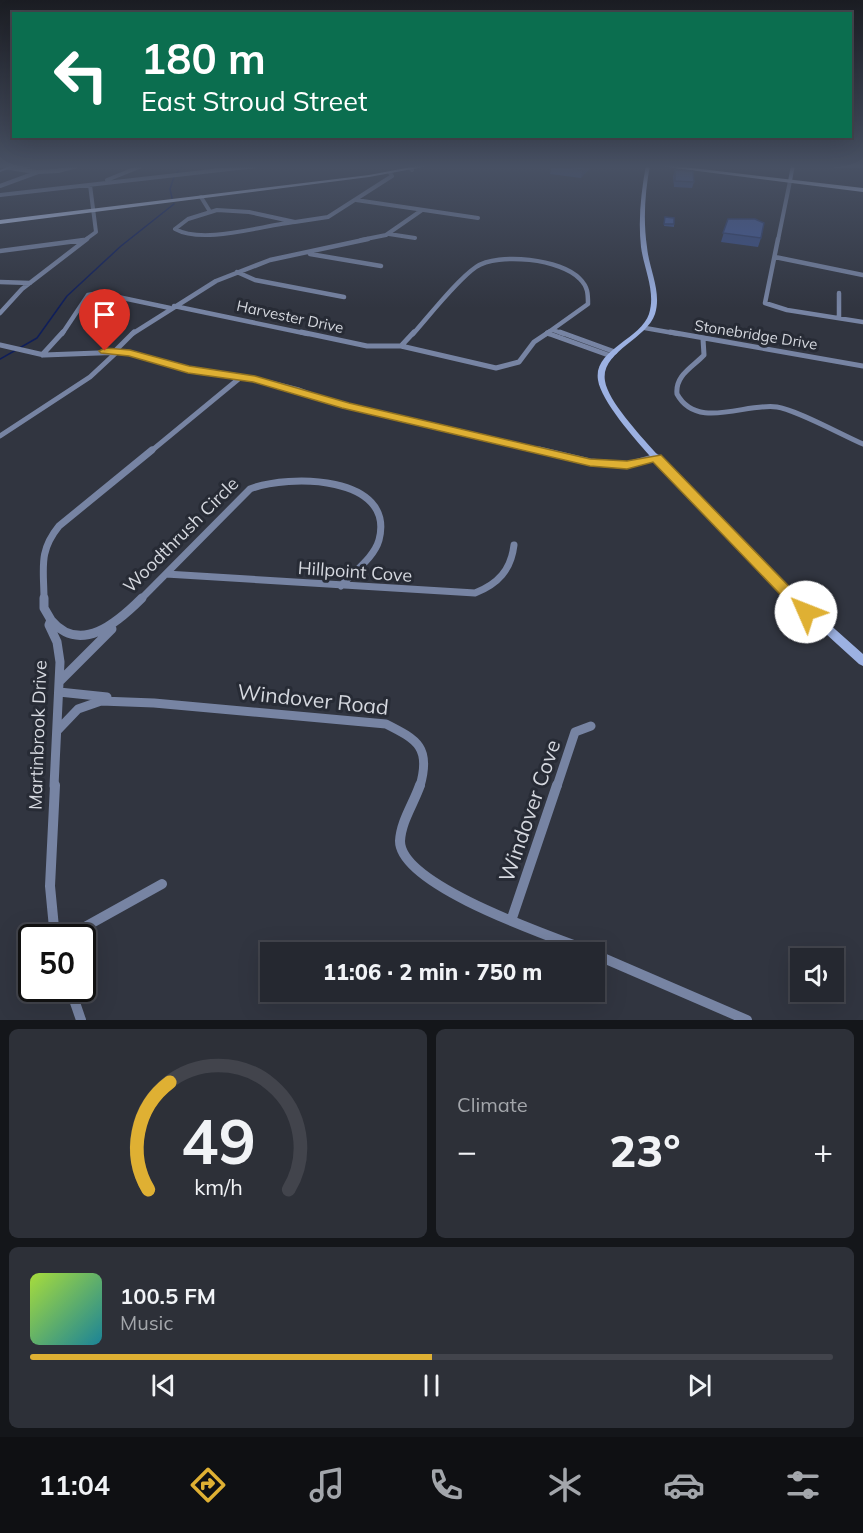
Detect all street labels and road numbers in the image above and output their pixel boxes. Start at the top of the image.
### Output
street label: Harvester Drive [235,296,345,337]
street label: Stonebridge Drive [693,315,819,354]
street label: Woodthrush Circle [118,472,243,597]
street label: Hillpoint Cove [297,556,413,587]
street label: Martinbrook Drive [23,660,52,810]
street label: Windover Road [236,678,390,720]
street label: Windover Cove [493,736,566,885]

